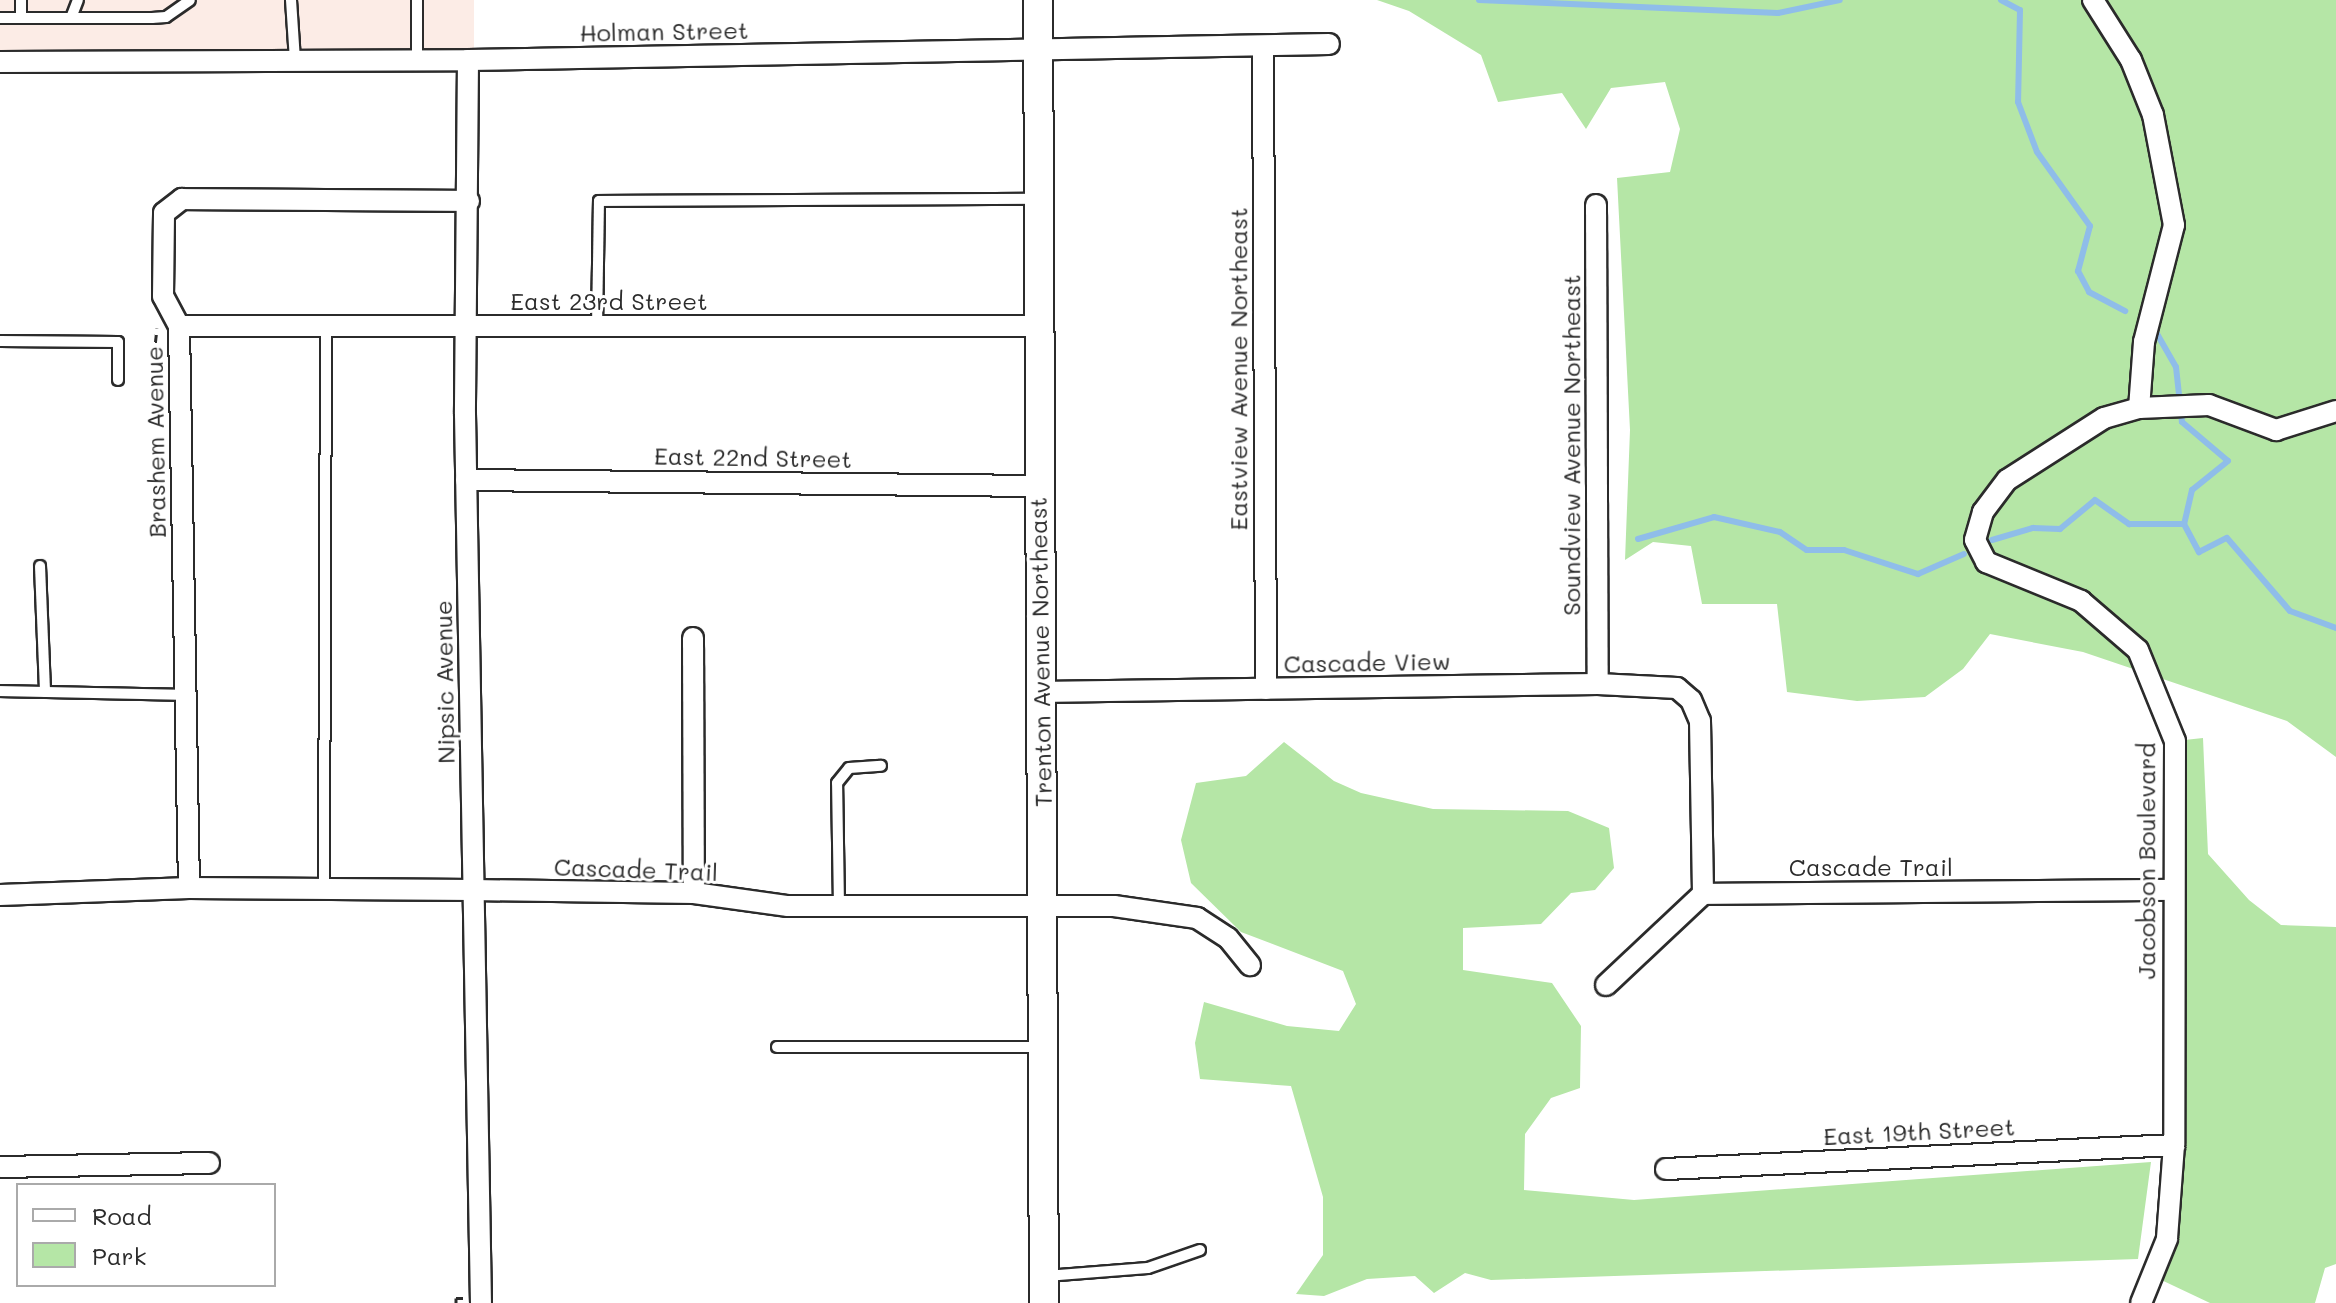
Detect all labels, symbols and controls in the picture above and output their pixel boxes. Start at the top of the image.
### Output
street label: Holman Street [579,15,749,47]
street label: Eastview Avenue Northeast [1224,208,1252,530]
street label: Soundview Avenue Northeast [1557,274,1585,616]
street label: East 23rd Street [510,287,708,315]
street label: Brashem Avenue [139,346,171,538]
street label: East 22nd Street [654,441,852,473]
street label: Trenton Avenue Northeast [1023,497,1057,807]
street label: Nipsic Avenue [428,600,460,764]
street label: Cascade View [1283,646,1451,678]
street label: Jacobson Boulevard [2132,743,2160,979]
street label: Cascade Trail [553,852,719,886]
street label: Cascade Trail [1789,853,1953,881]
street label: East 19th Street [1823,1112,2015,1150]
legend [16,1183,276,1287]
text: Road [92,1200,152,1231]
text: Park [92,1240,146,1271]

